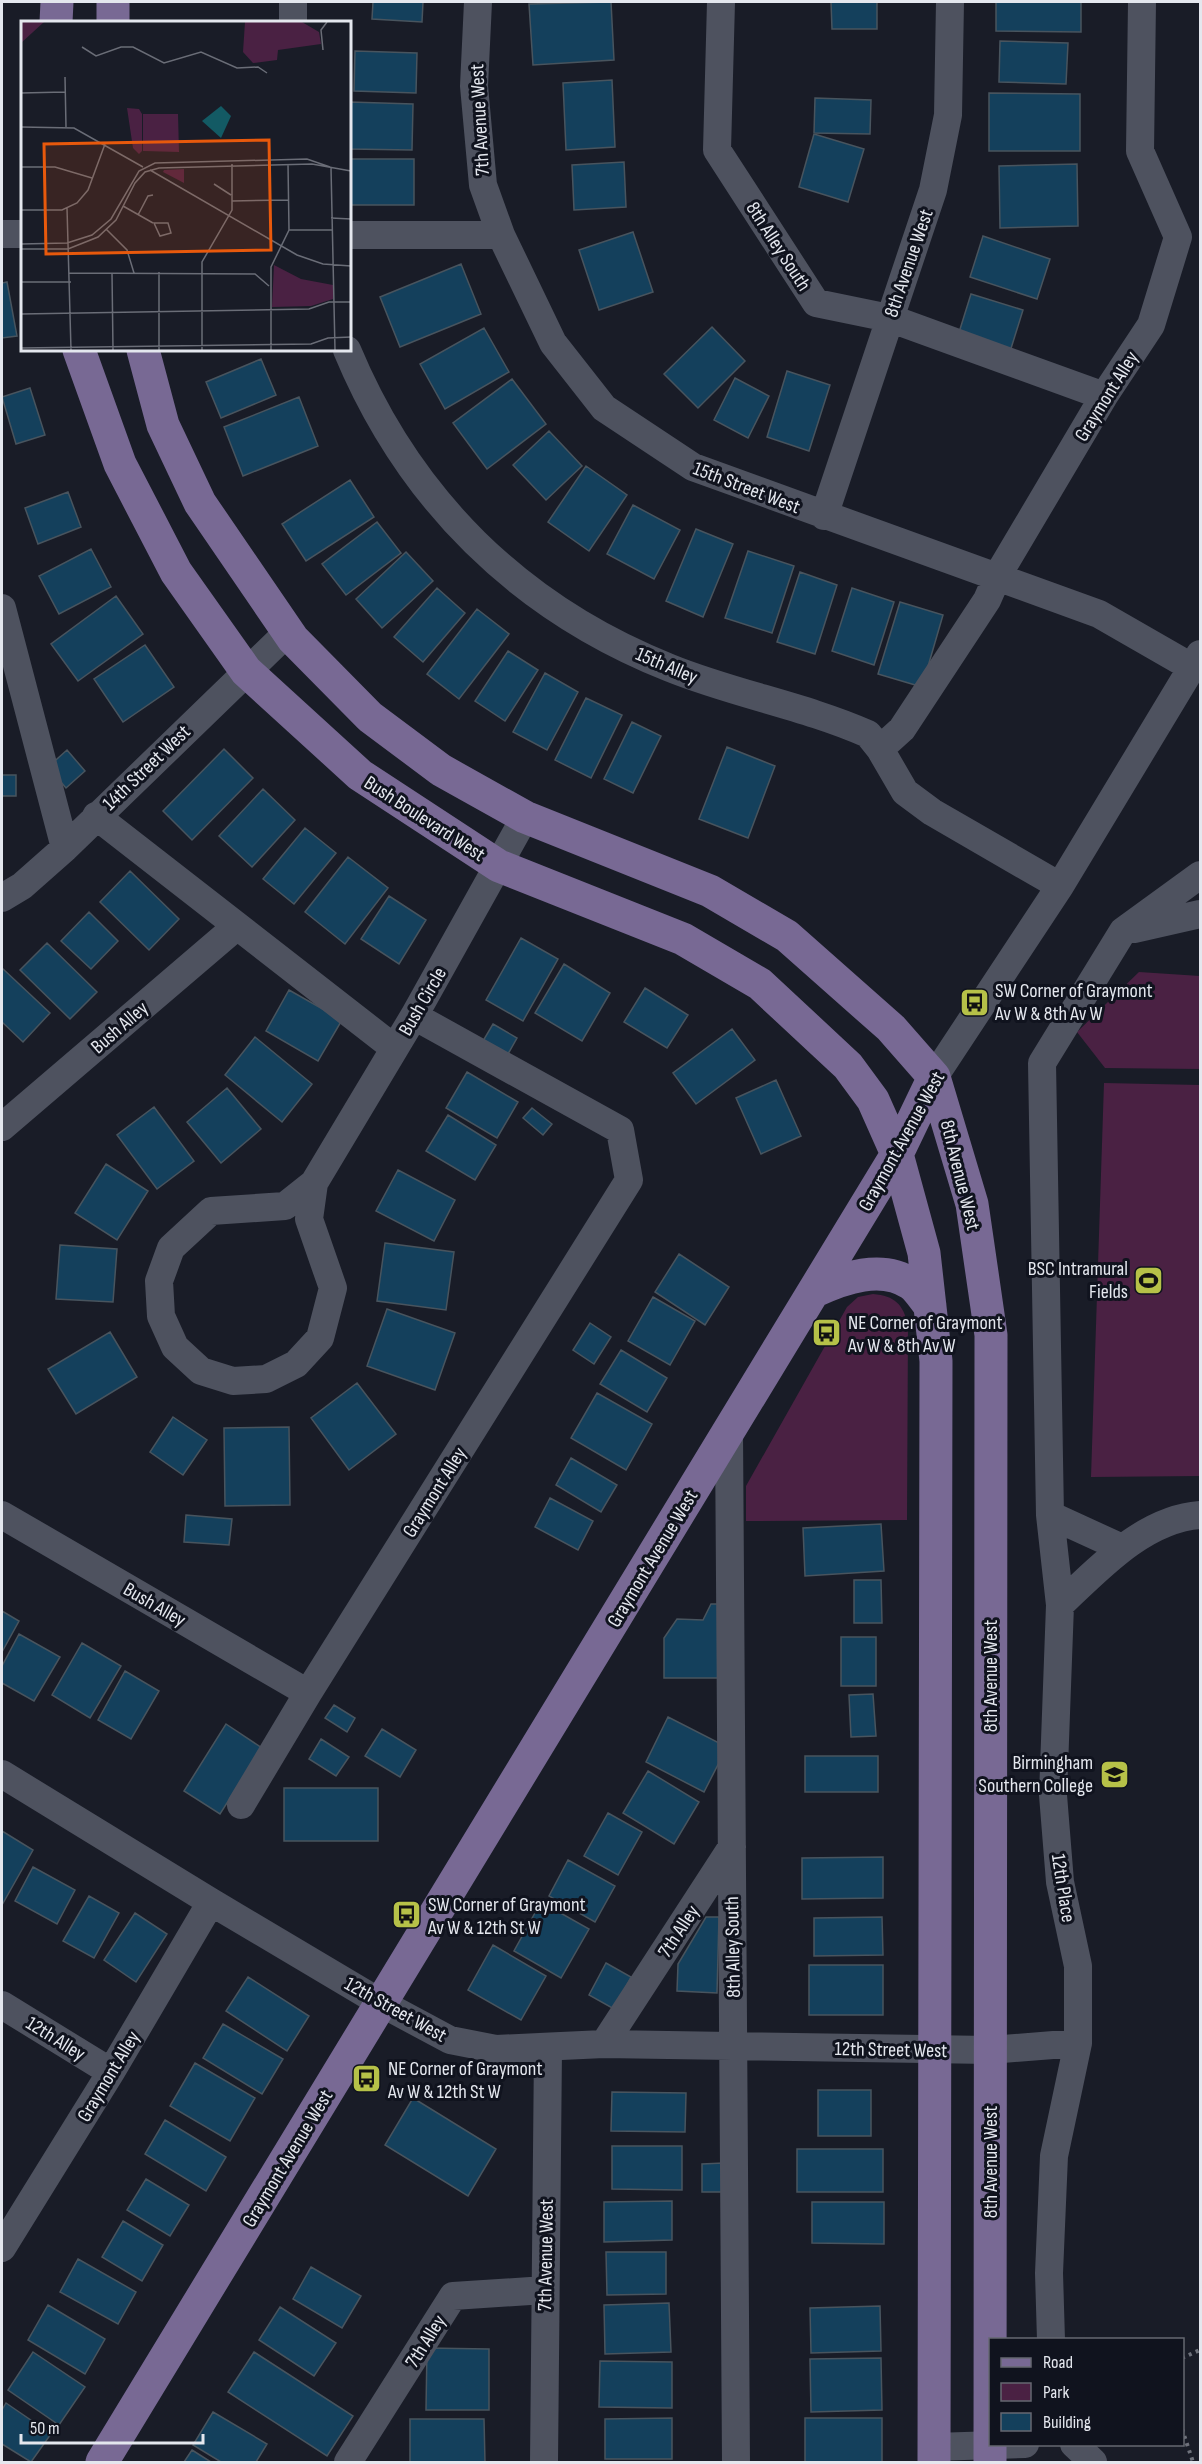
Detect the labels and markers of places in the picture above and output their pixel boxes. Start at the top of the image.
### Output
place label: SW Corner of Graymont Av W & 8th Av W [994,979,1153,1026]
bus stop icon: SW Corner of Graymont Av W & 8th Av W [958,986,990,1018]
place label: BSC Intramural Fields [1028,1257,1128,1304]
sports icon: BSC Intramural Fields [1133,1264,1165,1296]
place label: NE Corner of Graymont Av W & 8th Av W [847,1311,1003,1358]
bus stop icon: NE Corner of Graymont Av W & 8th Av W [811,1317,843,1349]
place label: Birmingham Southern College [978,1751,1093,1798]
school or university icon: Birmingham Southern College [1098,1758,1130,1790]
place label: SW Corner of Graymont Av W & 12th St W [427,1893,586,1940]
bus stop icon: SW Corner of Graymont Av W & 12th St W [391,1899,423,1931]
place label: NE Corner of Graymont Av W & 12th St W [387,2057,543,2104]
bus stop icon: NE Corner of Graymont Av W & 12th St W [351,2063,383,2095]

